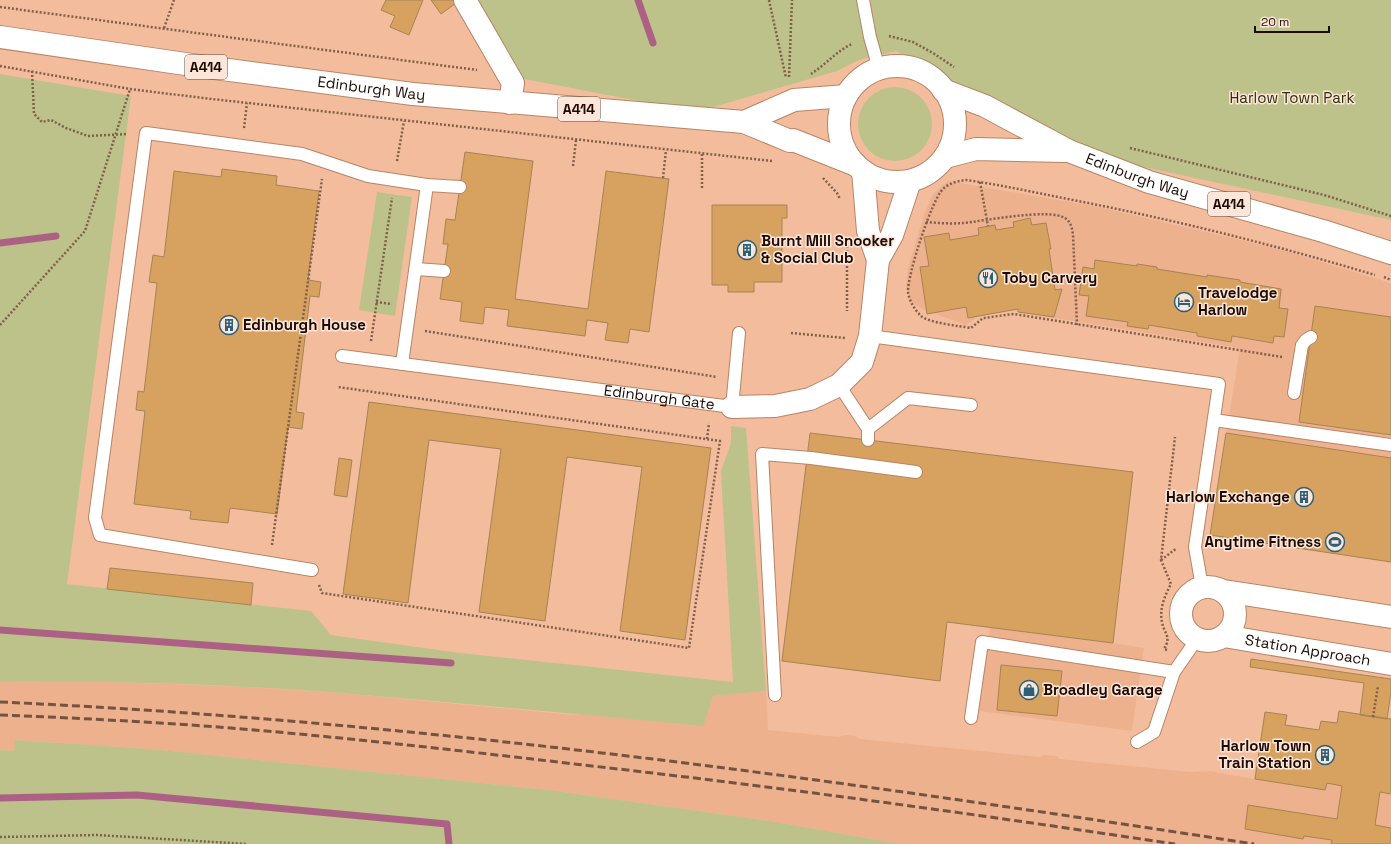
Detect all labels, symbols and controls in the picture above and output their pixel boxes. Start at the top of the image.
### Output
scale bar [1255,8,1329,34]
text: 20 m [1261,14,1289,30]
road number: A414 [185,55,227,79]
street label: Edinburgh Way [316,72,426,104]
park label: Harlow Town Park [1229,88,1355,107]
road number: A414 [558,97,600,121]
street label: Edinburgh Way [1083,148,1191,202]
road number: A414 [1208,192,1250,216]
place label: Burnt Mill Snooker & Social Club [761,231,894,267]
building icon: Burnt Mill Snooker & Social Club [736,239,758,261]
restaurant icon: Toby Carvery [977,267,999,289]
place label: Toby Carvery [1002,268,1097,287]
place label: Travelodge Harlow [1198,283,1278,319]
hotel icon: Travelodge Harlow [1173,291,1195,313]
building icon: Edinburgh House [218,314,240,336]
place label: Edinburgh House [243,315,366,334]
street label: Edinburgh Gate [603,380,716,414]
building icon: Harlow Exchange [1293,486,1315,508]
place label: Harlow Exchange [1166,487,1290,506]
sports icon: Anytime Fitness [1324,531,1346,553]
place label: Anytime Fitness [1205,532,1321,551]
street label: Station Approach [1244,630,1372,669]
shop icon: Broadley Garage [1018,679,1040,701]
place label: Broadley Garage [1043,680,1163,699]
place label: Harlow Town Train Station [1218,736,1311,772]
building icon: Harlow Town Train Station [1314,744,1336,766]

